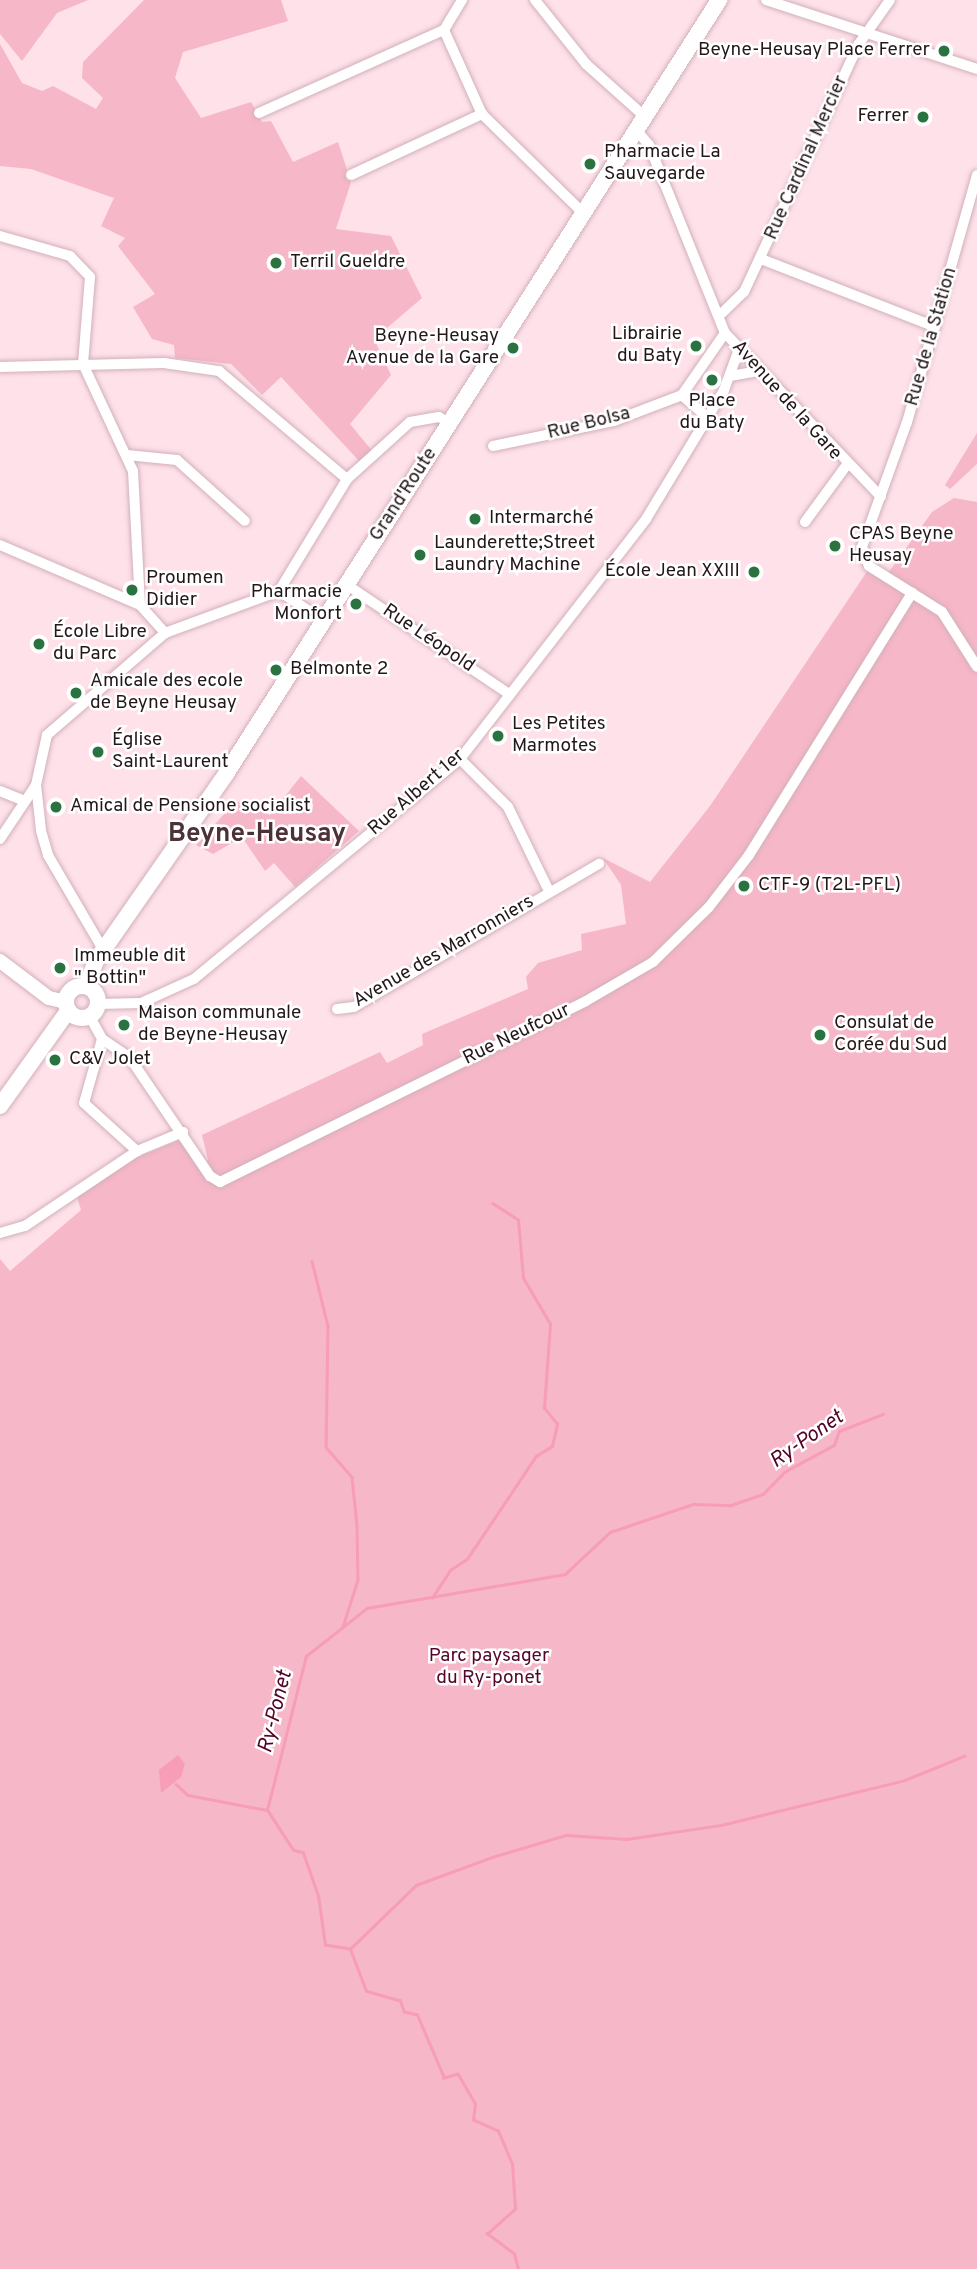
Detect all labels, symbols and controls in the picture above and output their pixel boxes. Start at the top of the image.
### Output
place label: Beyne-Heusay Place Ferrer [698,40,930,62]
marker: Beyne-Heusay Place Ferrer [936,43,952,59]
street label: Rue Cardinal Mercier [760,72,854,244]
place label: Ferrer [857,106,909,128]
marker: Ferrer [915,109,931,125]
place label: Pharmacie La Sauvegarde [604,142,720,186]
marker: Pharmacie La Sauvegarde [582,156,598,172]
place label: Terril Gueldre [290,252,405,274]
marker: Terril Gueldre [268,255,284,271]
street label: Rue de la Station [901,265,963,409]
place label: Librairie du Baty [612,324,682,368]
place label: Beyne-Heusay Avenue de la Gare [346,326,499,370]
street label: Avenue de la Gare [726,336,846,466]
marker: Librairie du Baty [688,338,704,354]
marker: Beyne-Heusay Avenue de la Gare [505,340,521,356]
marker: Place du Baty [704,372,720,388]
place label: Place du Baty [679,391,745,435]
street label: Rue Bolsa [545,403,633,445]
street label: Grand'Route [365,444,443,546]
place label: Intermarché [489,508,594,530]
marker: Intermarché [467,511,483,527]
place label: CPAS Beyne Heusay [849,524,953,568]
place label: Launderette;Street Laundry Machine [434,533,595,577]
marker: CPAS Beyne Heusay [827,538,843,554]
marker: Launderette;Street Laundry Machine [412,547,428,563]
place label: École Jean XXIII [605,561,740,583]
marker: École Jean XXIII [746,564,762,580]
place label: Proumen Didier [146,568,224,612]
marker: Proumen Didier [124,582,140,598]
place label: Pharmacie Monfort [251,582,342,626]
marker: Pharmacie Monfort [348,596,364,612]
street label: Rue Léopold [378,600,478,678]
place label: École Libre du Parc [53,622,147,666]
marker: École Libre du Parc [31,636,47,652]
place label: Belmonte 2 [290,659,388,681]
marker: Belmonte 2 [268,662,284,678]
place label: Amicale des ecole de Beyne Heusay [90,671,243,715]
marker: Amicale des ecole de Beyne Heusay [68,685,84,701]
place label: Les Petites Marmotes [512,714,606,758]
marker: Les Petites Marmotes [490,728,506,744]
place label: Église Saint-Laurent [112,730,229,774]
marker: Église Saint-Laurent [90,744,106,760]
street label: Rue Albert 1er [364,745,470,841]
place label: Amical de Pensione socialist [70,796,311,818]
marker: Amical de Pensione socialist [48,799,64,815]
district label: Beyne-Heusay [168,819,346,851]
place label: CTF-9 (T2L-PFL) [758,875,901,897]
marker: CTF-9 (T2L-PFL) [736,878,752,894]
street label: Avenue des Marronniers [350,891,538,1013]
place label: Immeuble dit " Bottin" [74,946,186,990]
marker: Immeuble dit " Bottin" [52,960,68,976]
street label: Rue Neufcour [460,999,574,1071]
place label: Maison communale de Beyne-Heusay [138,1003,301,1047]
place label: Consulat de Corée du Sud [834,1013,947,1057]
marker: Maison communale de Beyne-Heusay [116,1017,132,1033]
marker: Consulat de Corée du Sud [812,1027,828,1043]
place label: C&V Jolet [69,1049,152,1071]
marker: C&V Jolet [47,1052,63,1068]
water label: Ry-Ponet [765,1406,849,1474]
park label: Parc paysager du Ry-ponet [429,1646,549,1690]
water label: Ry-Ponet [254,1668,298,1756]

